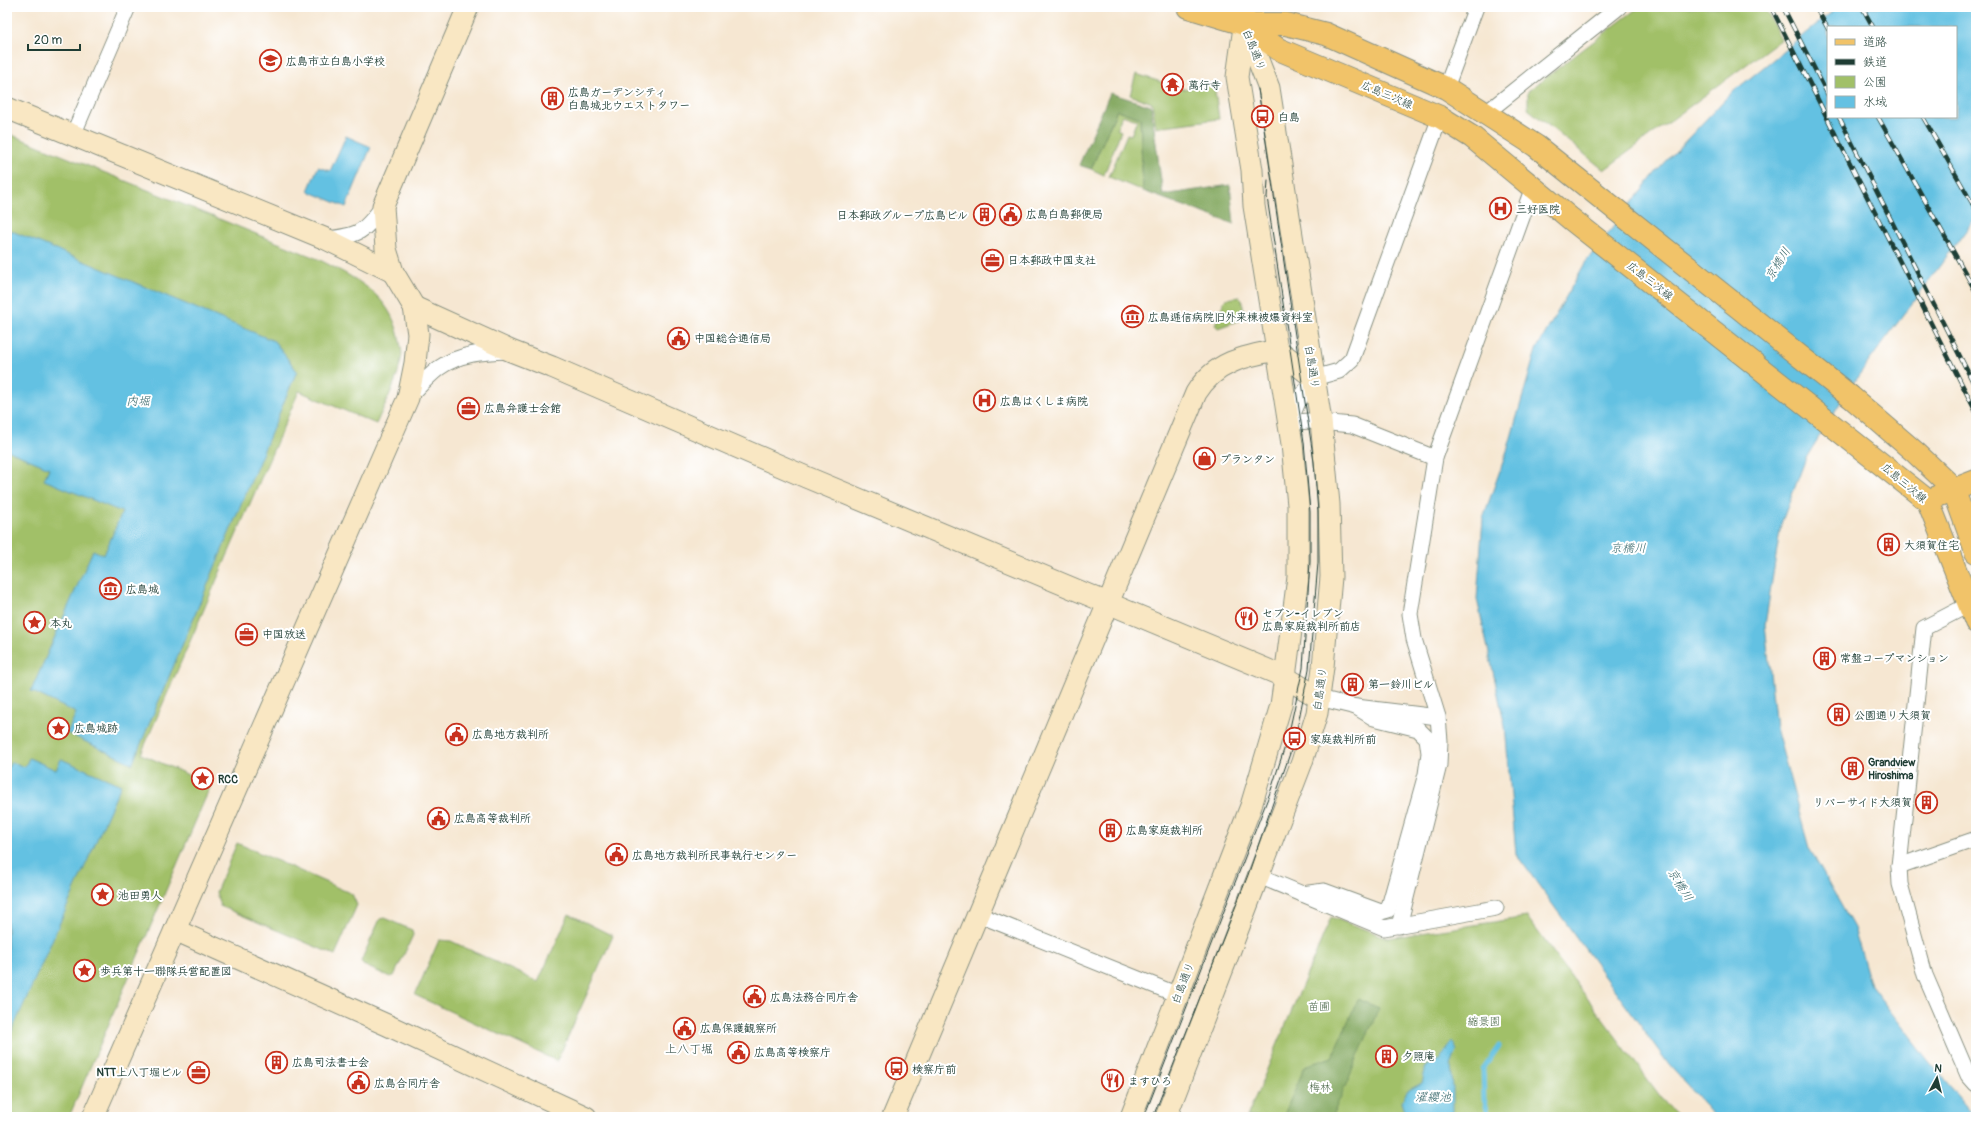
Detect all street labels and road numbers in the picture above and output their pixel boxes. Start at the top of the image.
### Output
street label: 白島通り [1240,27,1268,73]
street label: 広島三次線 [1359,78,1415,112]
street label: 広島三次線 [1624,259,1676,303]
street label: 白島通り [1302,344,1322,390]
street label: 広島三次線 [1879,460,1929,506]
street label: 白島通り [1311,666,1329,712]
street label: 白島通り [1169,960,1197,1006]

